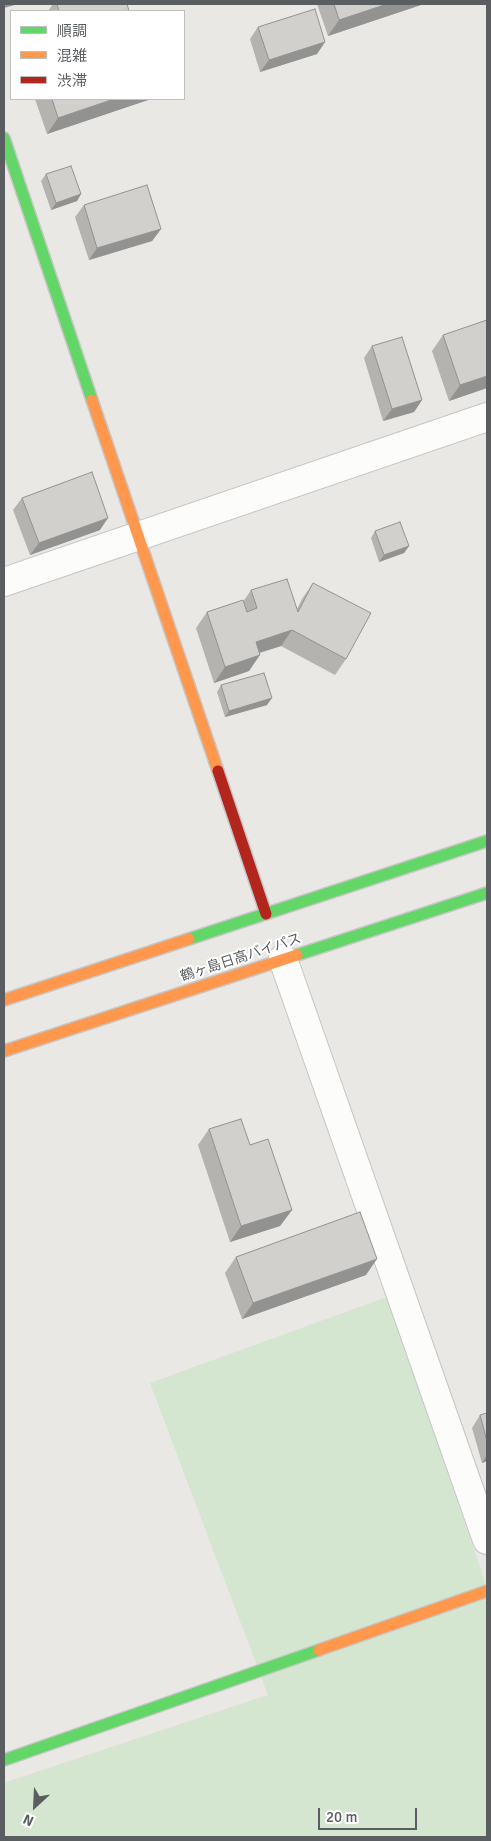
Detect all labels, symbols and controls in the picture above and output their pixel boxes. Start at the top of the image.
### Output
legend [10,10,185,100]
text: 順調 [57,22,87,40]
text: 混雑 [57,47,87,65]
text: 渋滞 [57,72,87,90]
street label: 鶴ヶ島日高バイパス [178,931,304,985]
north arrow [10,1781,60,1831]
scale bar [321,1798,420,1830]
text: 20 m [326,1808,357,1826]
text: N [20,1810,36,1830]

